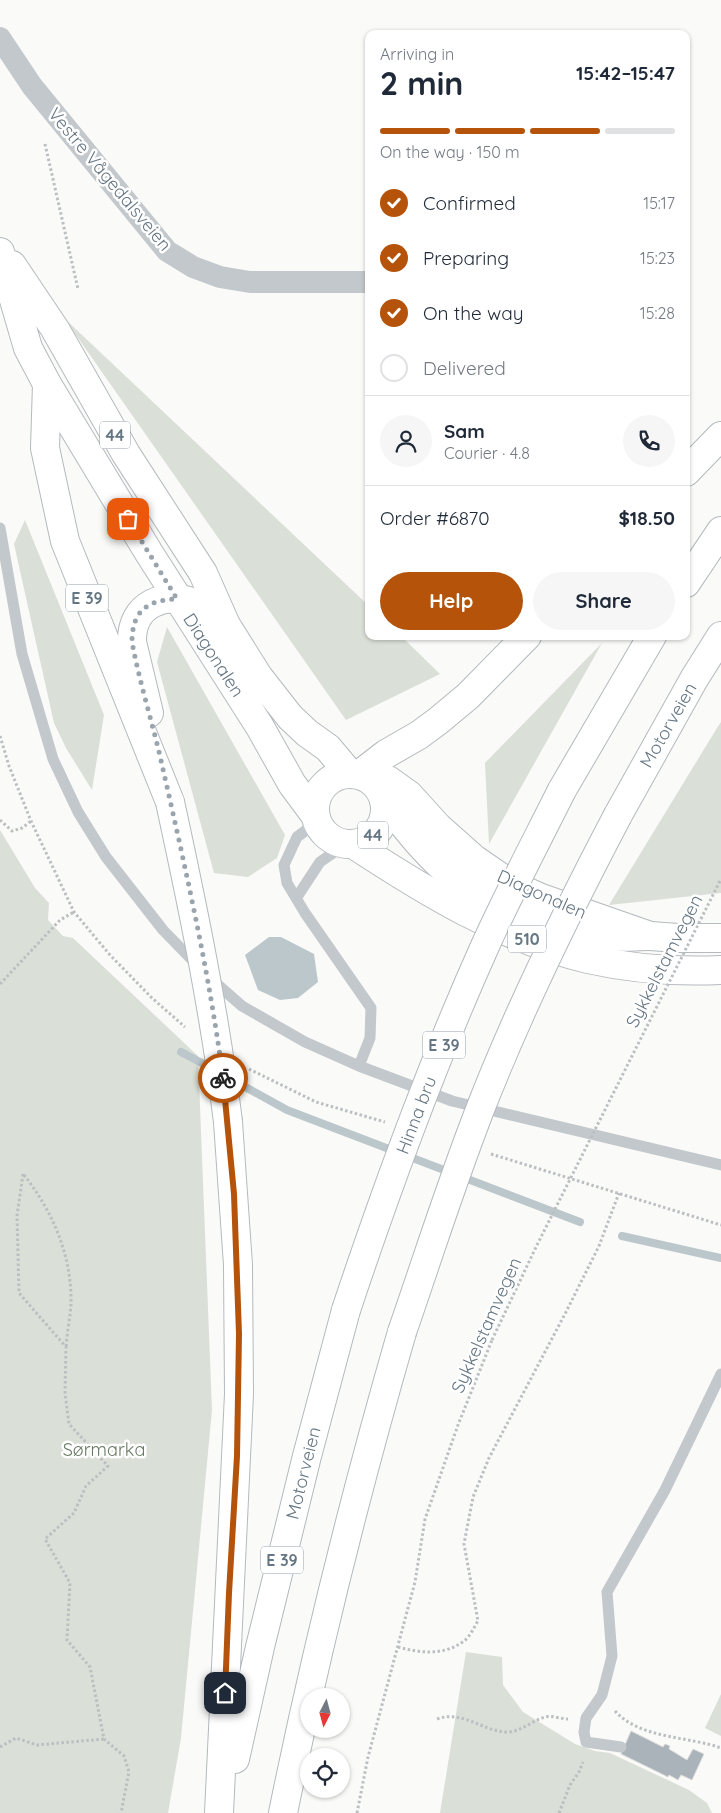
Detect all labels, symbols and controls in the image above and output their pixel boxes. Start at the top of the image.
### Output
text: Arriving in [380,44,454,64]
text: 15:42–15:47 [576,61,675,85]
text: 2 min [380,63,463,103]
street label: Vestre Vågedalsveien [43,103,177,255]
text: On the way · 150 m [380,142,520,162]
icon: check [380,189,408,217]
text: Confirmed [423,191,516,215]
text: 15:17 [643,193,675,213]
icon: check [380,244,408,272]
text: Preparing [423,246,509,270]
text: 15:23 [640,248,675,268]
icon: check [380,299,408,327]
text: On the way [423,301,524,325]
text: 15:28 [640,303,675,323]
text: Delivered [423,356,506,380]
button: person [380,415,432,467]
button: phone [623,415,675,467]
text: Sam [444,419,485,443]
road number: 44 [100,422,130,448]
text: Courier · 4.8 [444,443,530,463]
pin [107,498,149,540]
icon: bag [114,505,142,533]
text: Order #6870 [380,506,490,530]
text: $18.50 [619,506,675,530]
button: Help [380,572,523,630]
button: Share [533,572,675,630]
road number: E 39 [66,584,108,612]
street label: Diagonalen [178,609,250,701]
street label: Motorveien [634,678,702,772]
road number: 44 [358,822,388,848]
street label: Diagonalen [494,864,590,924]
street label: Sykkelstamvegen [621,891,707,1031]
road number: 510 [508,926,546,952]
road number: E 39 [423,1032,465,1058]
courier [198,1053,248,1103]
icon: bike [209,1064,237,1092]
street label: Hinna bru [391,1073,441,1157]
street label: Sykkelstamvegen [446,1254,526,1396]
street label: Motorveien [280,1424,326,1522]
park label: Sørmarka [63,1438,145,1461]
road number: E 39 [261,1546,303,1574]
pin [204,1672,246,1714]
icon: home [211,1679,239,1707]
north arrow [300,1688,350,1738]
map controls [300,1688,350,1798]
button: locate [300,1748,350,1798]

